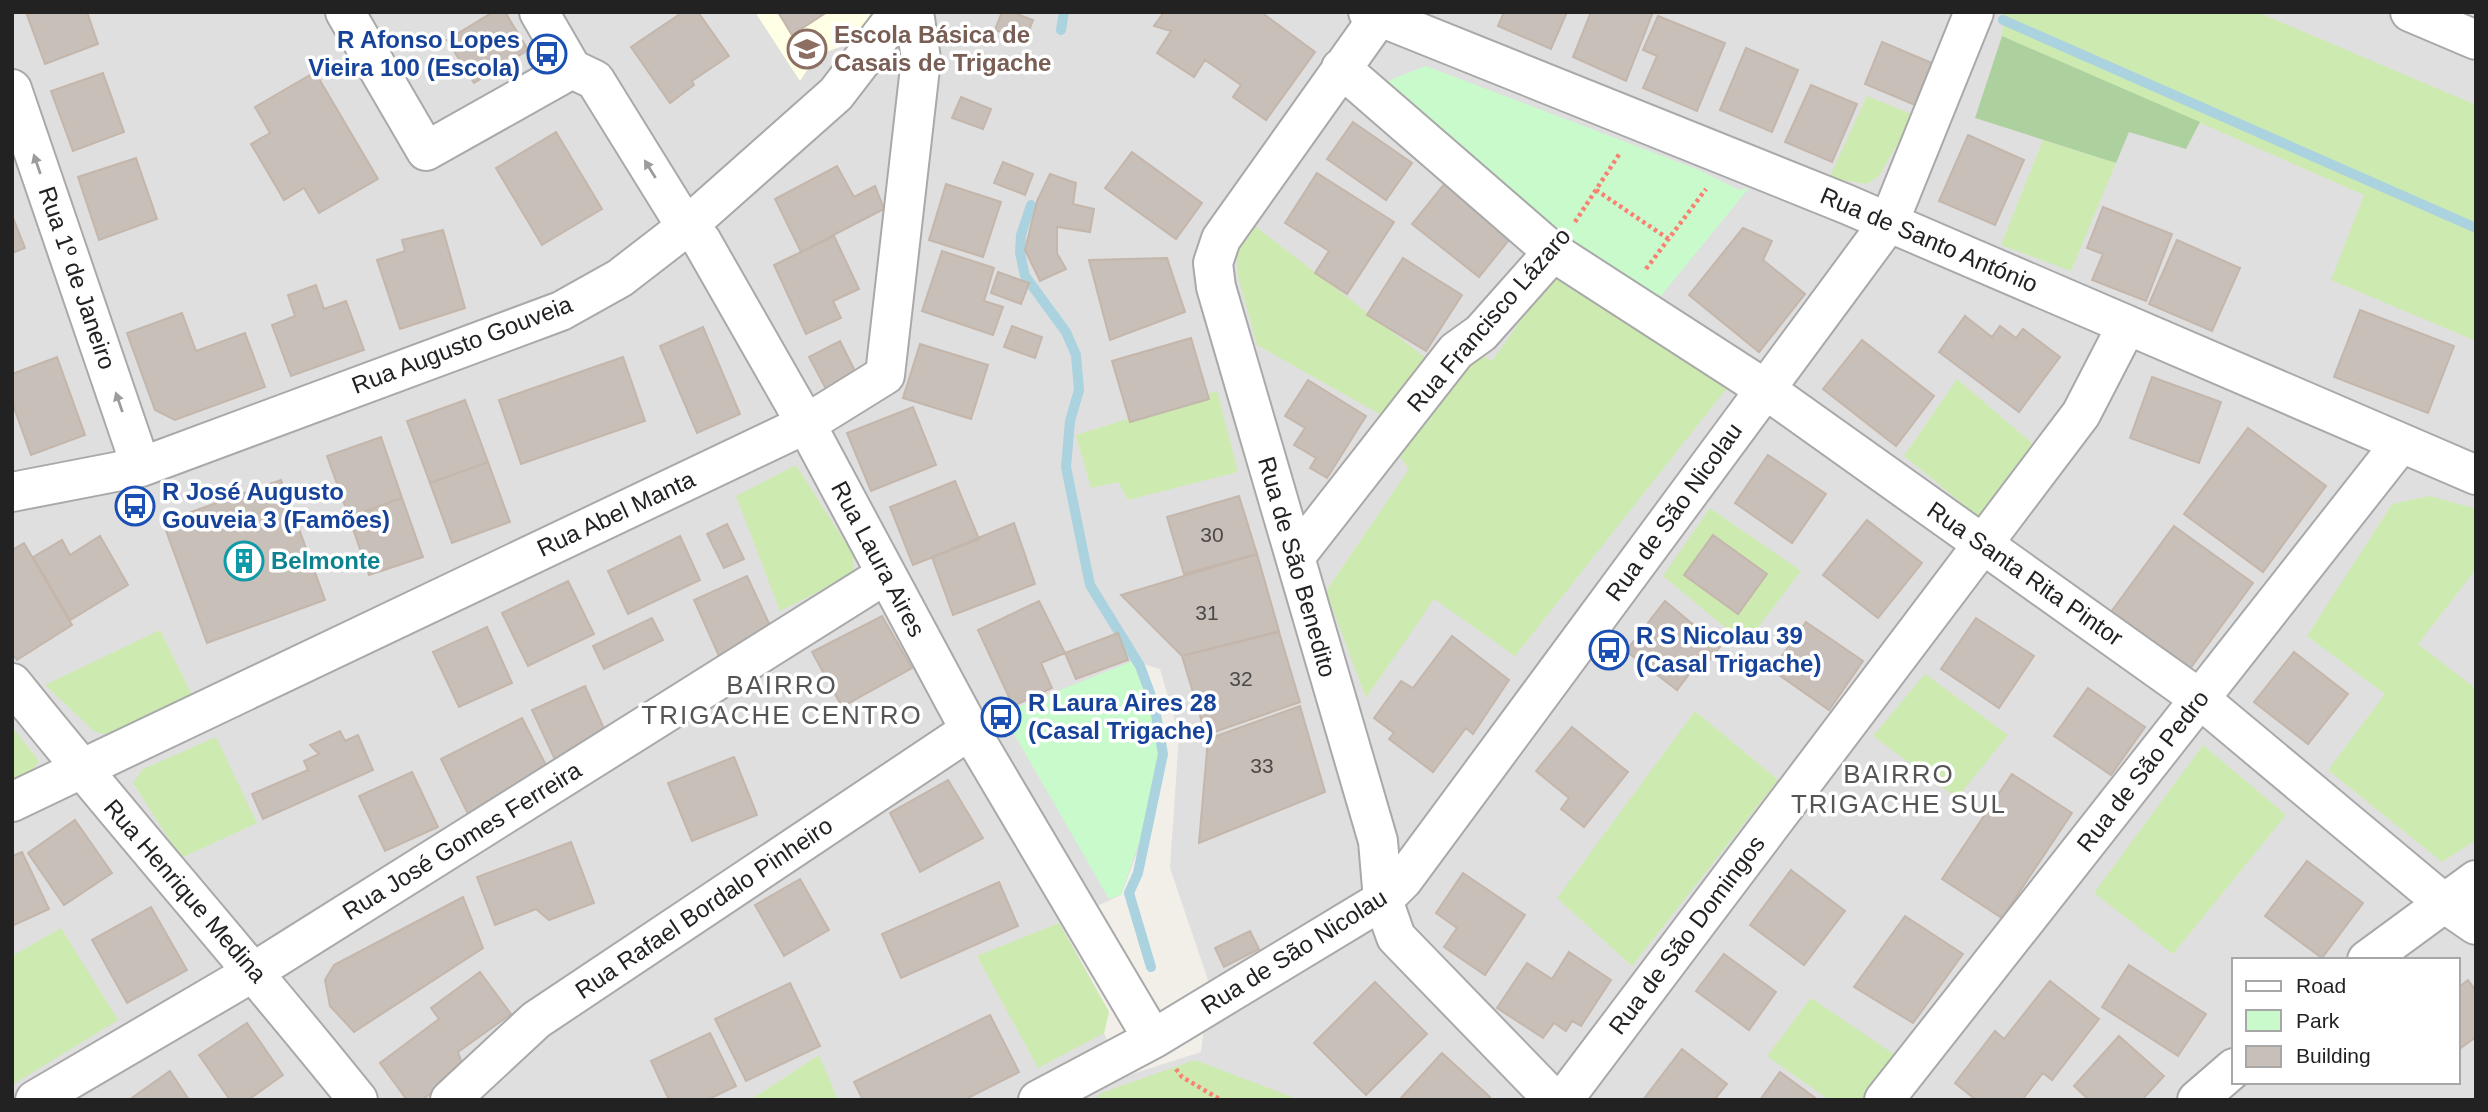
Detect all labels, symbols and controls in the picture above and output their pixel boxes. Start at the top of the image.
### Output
place label: Escola Básica de Casais de Trigache [834,21,1051,76]
place label: R Afonso Lopes Vieira 100 (Escola) [308,26,520,81]
school or university icon: Escola Básica de Casais de Trigache [786,28,828,70]
bus stop icon: R Afonso Lopes Vieira 100 (Escola) [526,33,568,75]
one-way arrow [31,153,42,174]
one-way arrow [643,159,656,179]
street label: Rua de Santo António [1816,181,2042,298]
street label: Rua 1º de Janeiro [34,183,121,373]
street label: Rua Francisco Lázaro [1401,222,1576,417]
street label: Rua Augusto Gouveia [348,290,576,399]
one-way arrow [113,392,124,413]
street label: Rua de São Nicolau [1600,417,1747,606]
street label: Rua de São Benedito [1253,453,1342,680]
street label: Rua Abel Manta [533,465,699,562]
street label: Rua Laura Aires [826,476,931,641]
place label: R José Augusto Gouveia 3 (Famões) [162,478,390,533]
bus stop icon: R José Augusto Gouveia 3 (Famões) [114,485,156,527]
street label: Rua Santa Rita Pintor [1922,496,2128,651]
house number: 30 [1200,523,1224,546]
building icon: Belmonte [223,540,265,582]
place label: Belmonte [271,547,380,574]
house number: 31 [1195,601,1219,624]
place label: R S Nicolau 39 (Casal Trigache) [1636,622,1821,677]
bus stop icon: R S Nicolau 39 (Casal Trigache) [1588,629,1630,671]
house number: 32 [1229,667,1253,690]
district label: BAIRRO TRIGACHE CENTRO [641,670,923,730]
street label: Rua de São Pedro [2071,685,2214,857]
place label: R Laura Aires 28 (Casal Trigache) [1028,689,1217,744]
bus stop icon: R Laura Aires 28 (Casal Trigache) [980,696,1022,738]
house number: 33 [1250,754,1274,777]
street label: Rua José Gomes Ferreira [338,756,587,925]
district label: BAIRRO TRIGACHE SUL [1791,759,2007,819]
street label: Rua Henrique Medina [99,794,273,988]
street label: Rua Rafael Bordalo Pinheiro [570,811,837,1004]
street label: Rua de São Domingos [1603,830,1770,1039]
street label: Rua de São Nicolau [1196,884,1391,1020]
legend [2232,958,2460,1084]
text: Road [2296,974,2346,997]
text: Park [2296,1009,2340,1032]
text: Building [2296,1044,2371,1067]

